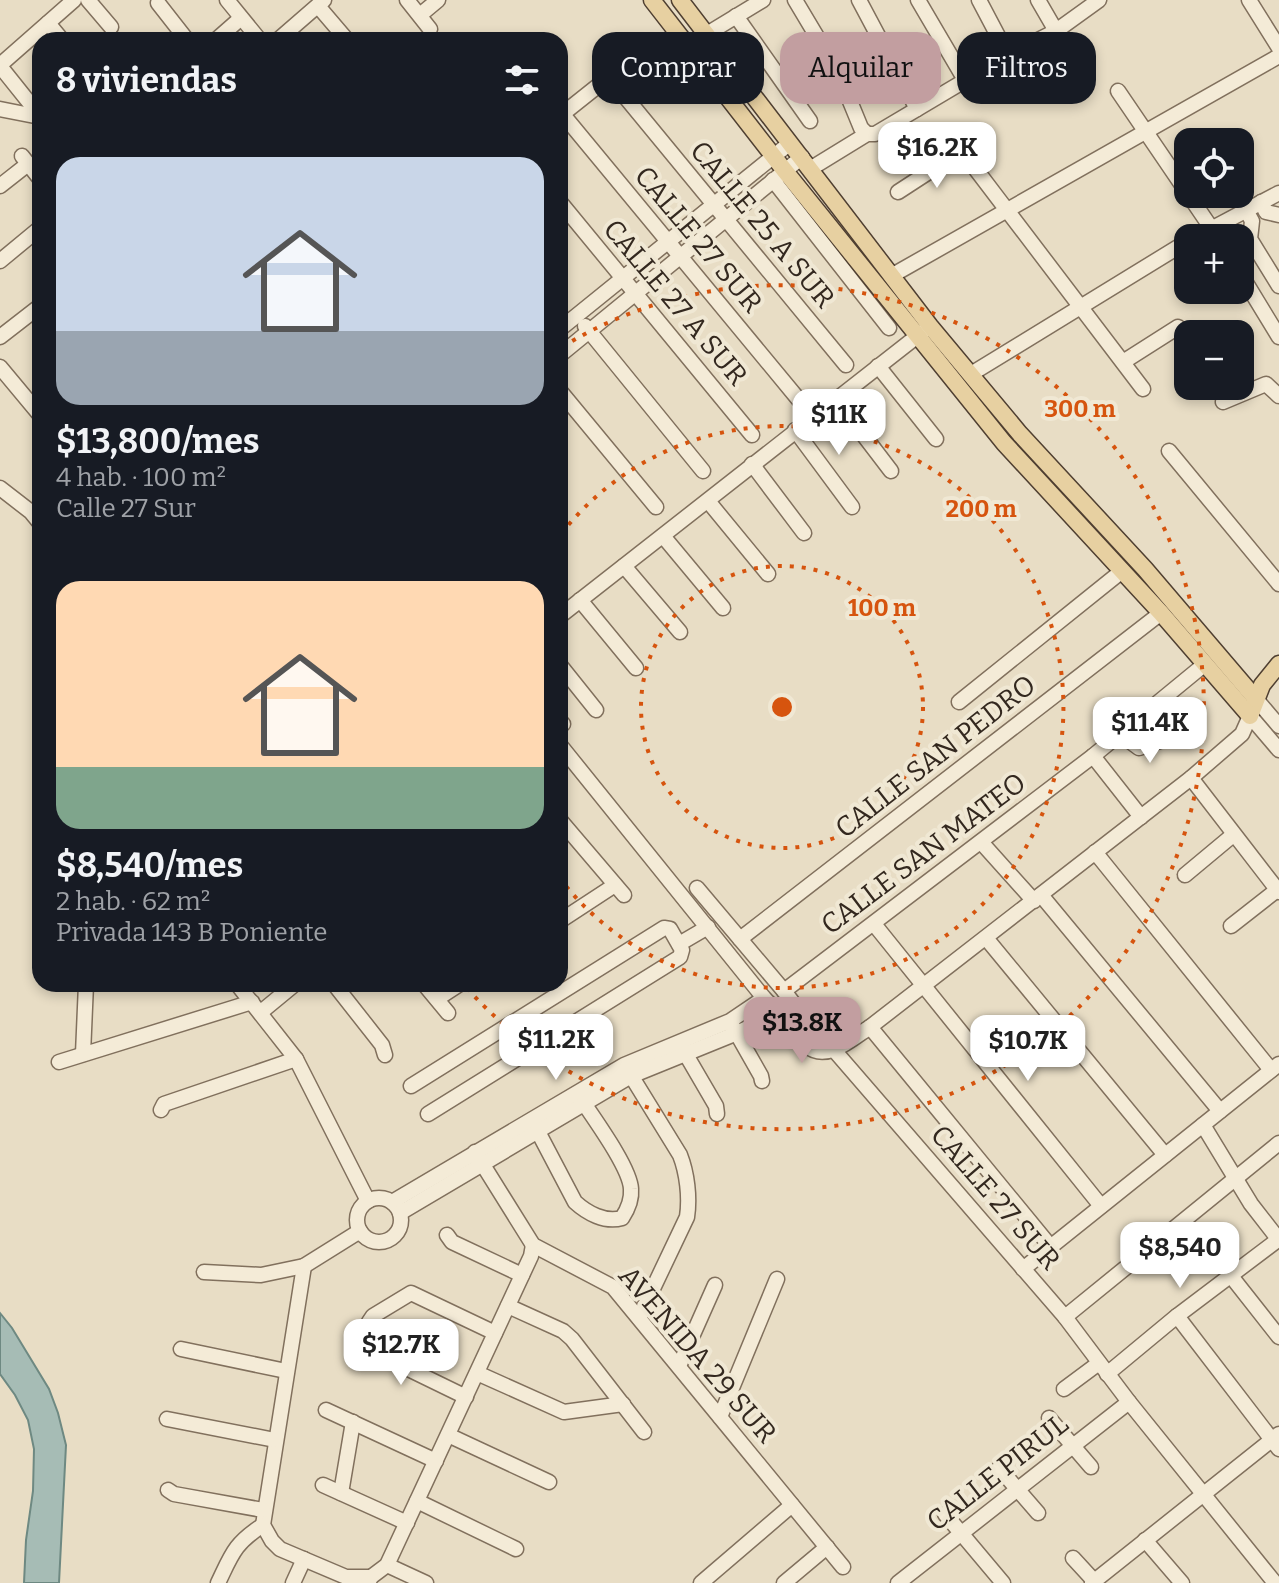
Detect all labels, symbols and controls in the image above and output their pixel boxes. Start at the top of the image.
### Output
chip: Comprar [592,32,764,104]
chip: Alquilar [780,32,941,104]
chip: Filtros [957,32,1096,104]
icon: filters [500,58,544,102]
text: 8 viviendas [56,60,237,101]
pin: $16.2K [872,122,1002,190]
map controls [1174,128,1254,400]
button: locate [1174,128,1254,208]
text: $16.2K [896,132,978,163]
street label: CALLE 25 A SUR [683,134,842,314]
street label: CALLE 27 SUR [628,160,769,319]
icon: home [228,209,372,353]
street label: CALLE 27 A SUR [597,213,754,392]
button: + [1174,224,1254,304]
button: − [1174,320,1254,400]
pin: $11K [792,389,886,457]
text: 300 m [1044,395,1116,423]
text: $11K [811,399,867,430]
text: $13,800/mes [56,421,260,462]
text: 4 hab. · 100 m² [56,462,226,493]
text: Calle 27 Sur [56,493,196,524]
text: 200 m [945,495,1017,523]
text: 100 m [848,594,916,622]
icon: home [228,633,372,777]
street label: CALLE SAN PEDRO [829,668,1042,845]
centre of rings [768,693,796,721]
pin: $11.4K [1085,697,1215,765]
text: $11.4K [1111,707,1189,738]
street label: CALLE SAN MATEO [814,766,1032,941]
text: $8,540/mes [56,845,243,886]
text: 2 hab. · 62 m² [56,886,210,917]
text: Privada 143 B Poniente [56,917,327,948]
pin: $13.8K [737,997,867,1065]
text: $13.8K [762,1007,842,1038]
pin: $11.2K [491,1014,621,1082]
pin: $10.7K [963,1015,1093,1083]
text: $11.2K [517,1024,595,1055]
text: $10.7K [988,1025,1068,1056]
street label: CALLE 27 SUR [924,1118,1067,1276]
pin: $8,540 [1115,1222,1245,1290]
text: $8,540 [1138,1232,1222,1263]
street label: AVENIDA 29 SUR [612,1259,783,1449]
pin: $12.7K [336,1319,466,1387]
text: $12.7K [362,1329,440,1360]
street label: CALLE PIRUL [920,1407,1074,1538]

